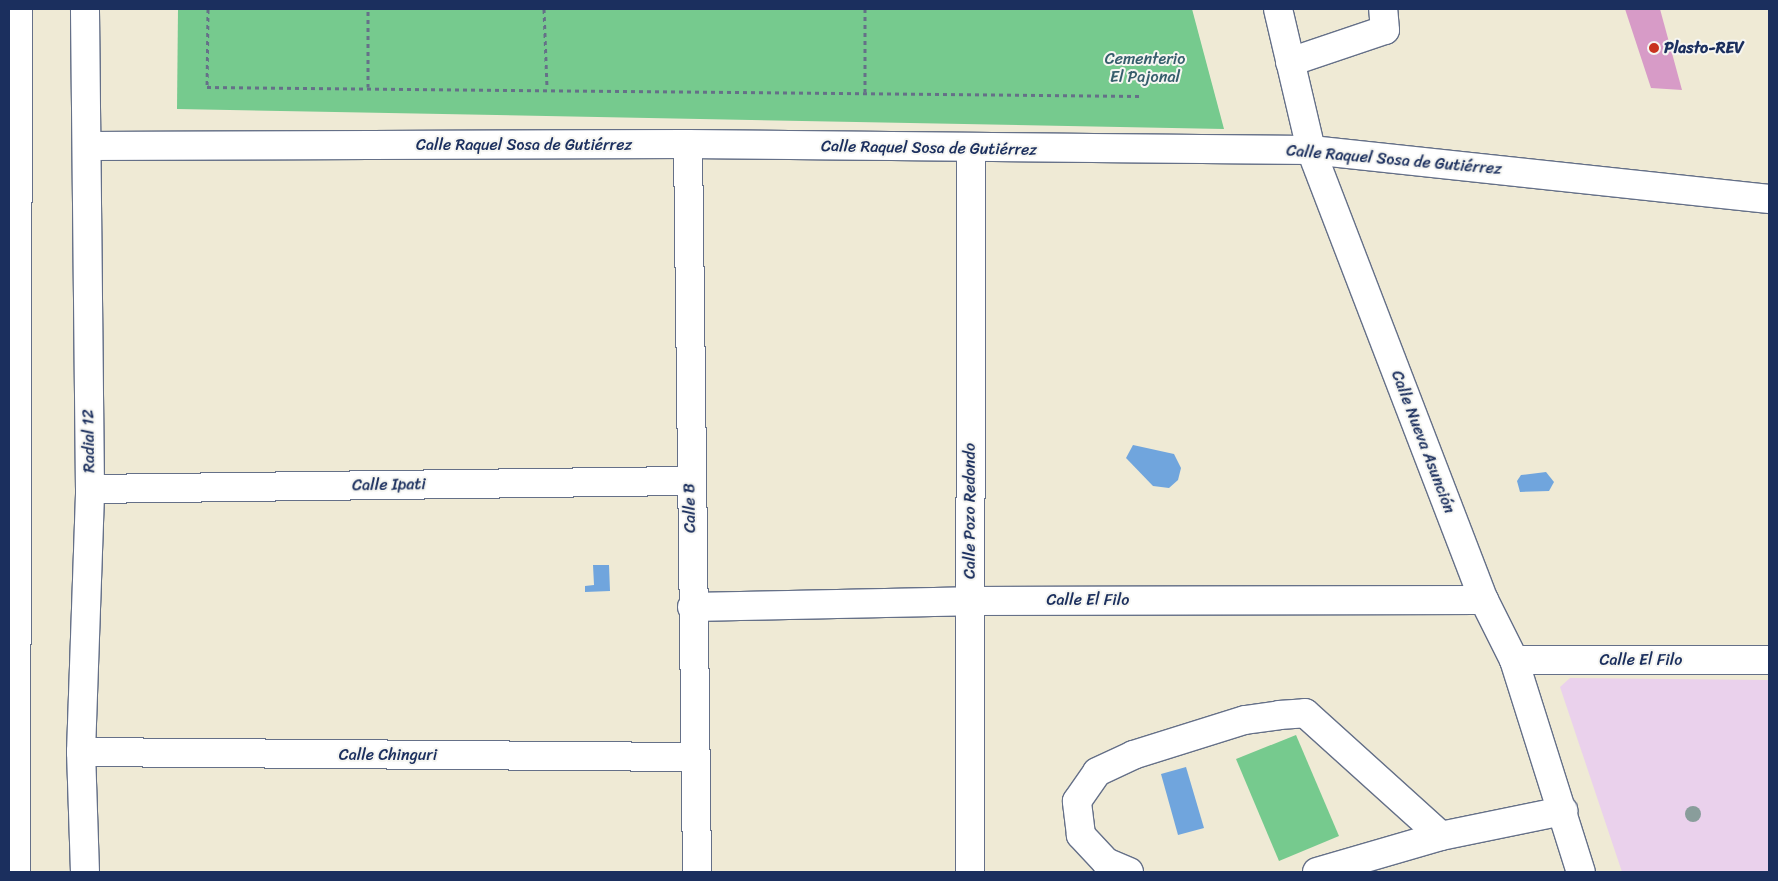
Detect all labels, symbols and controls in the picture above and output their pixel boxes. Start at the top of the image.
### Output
place label: Plasto-REV [1664,38,1744,58]
marker: Plasto-REV [1648,42,1660,54]
park label: Cementerio El Pajonal [1105,49,1185,87]
street label: Calle Raquel Sosa de Gutiérrez [416,135,632,155]
street label: Calle Raquel Sosa de Gutiérrez [821,137,1037,159]
street label: Calle Raquel Sosa de Gutiérrez [1286,141,1502,179]
street label: Calle Nueva Asunción [1387,368,1459,516]
street label: Radial 12 [79,409,99,473]
street label: Calle Pozo Redondo [960,443,980,579]
street label: Calle Ipati [352,475,426,495]
street label: Calle B [680,483,700,533]
street label: Calle El Filo [1047,590,1129,610]
street label: Calle El Filo [1600,650,1682,670]
street label: Calle Chinguri [339,745,437,765]

